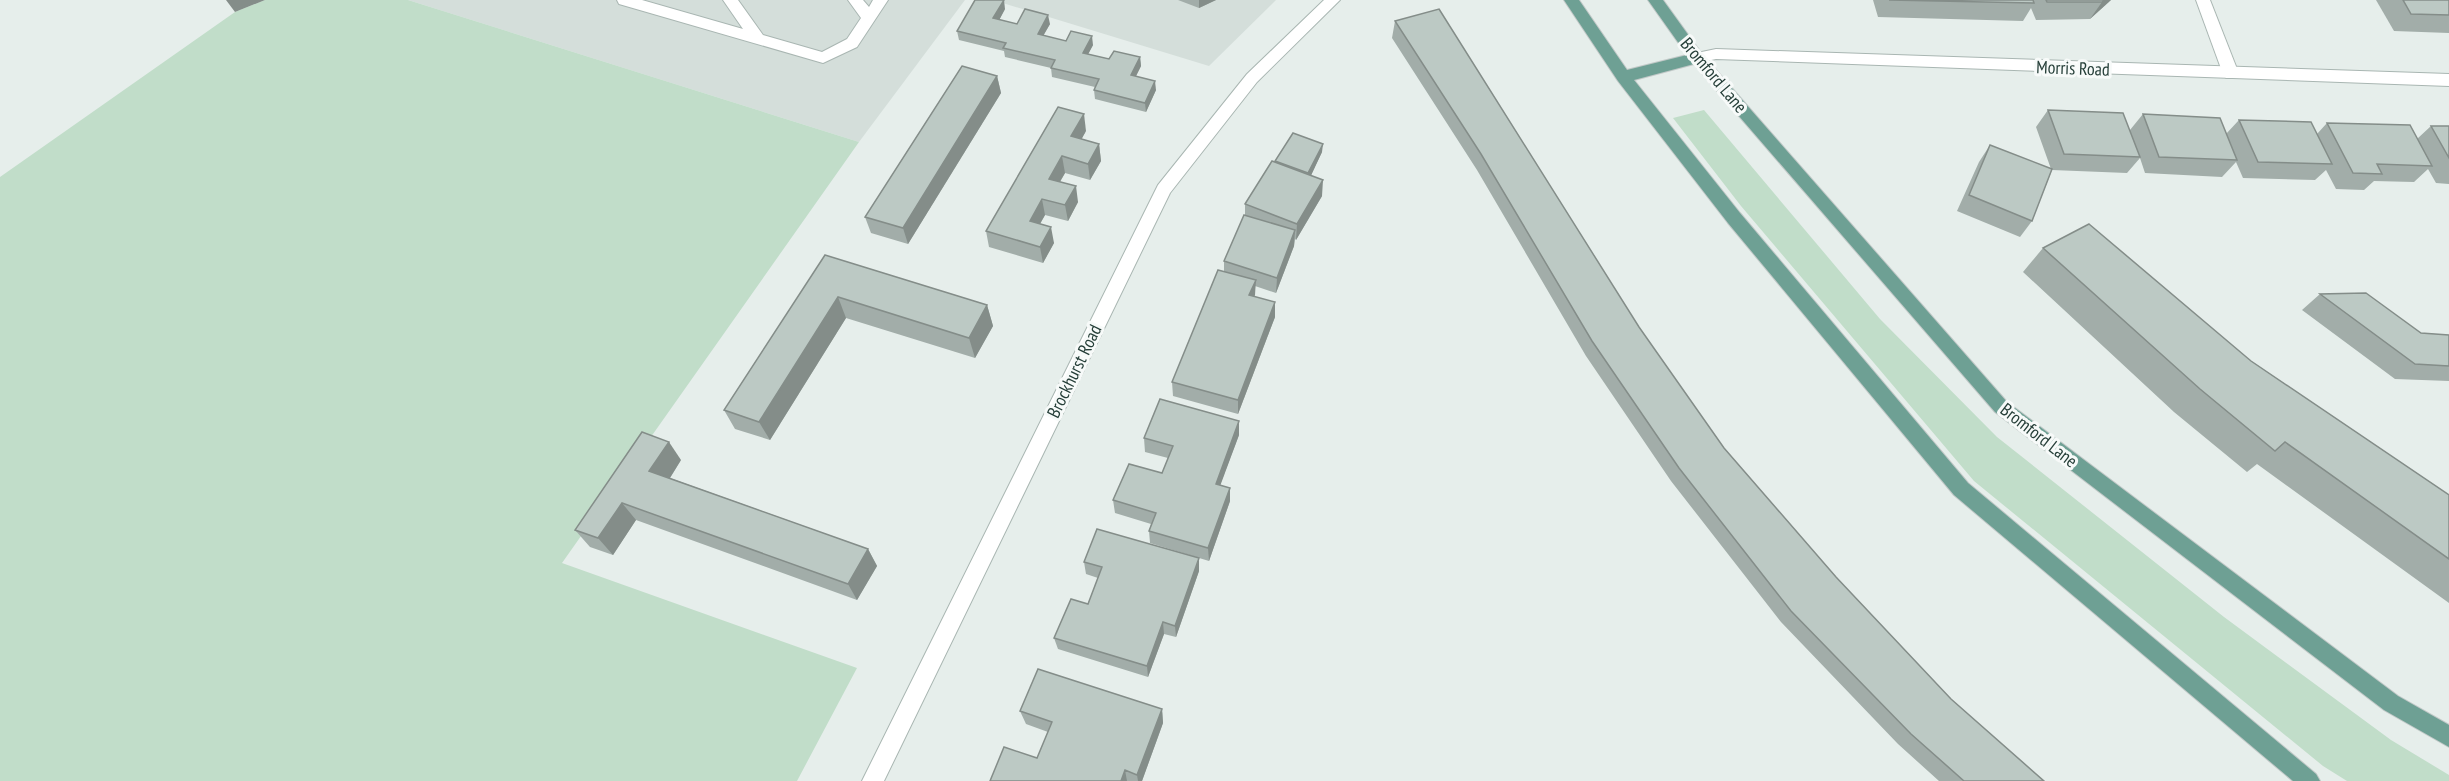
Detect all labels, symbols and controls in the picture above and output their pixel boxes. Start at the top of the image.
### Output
street label: Bromford Lane [1676,33,1752,117]
street label: Morris Road [2036,55,2110,81]
street label: Brockhurst Road [1042,321,1106,421]
street label: Bromford Lane [1996,398,2082,472]

